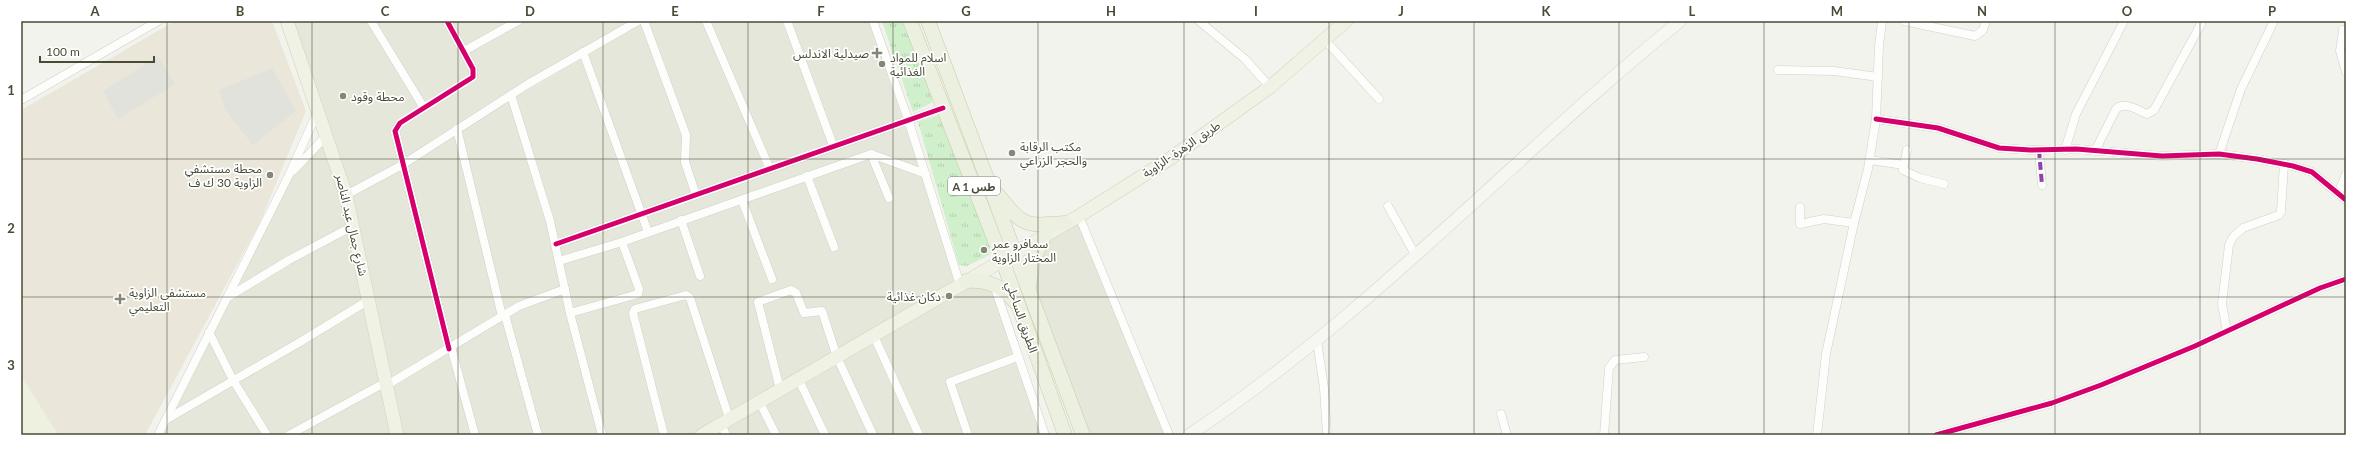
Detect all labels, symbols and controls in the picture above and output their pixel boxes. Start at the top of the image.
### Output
text: A [89,3,100,19]
text: B [236,3,245,19]
text: C [381,3,390,19]
text: D [525,3,535,19]
text: E [671,3,679,19]
text: F [817,3,825,19]
text: G [961,3,971,19]
text: H [1106,3,1116,19]
text: I [1254,3,1258,19]
text: J [1398,3,1404,19]
text: K [1542,3,1552,19]
text: L [1689,3,1696,19]
text: M [1831,3,1843,19]
text: N [1977,3,1987,19]
text: O [2122,3,2133,19]
text: P [2268,3,2276,19]
scale bar [40,38,154,64]
text: 100 m [46,44,80,59]
place label: صيدلية الاندلس [793,46,869,61]
marker: صيدلية الاندلس [872,48,882,58]
place label: اسلام للمواد الغذائية [890,50,946,79]
marker: اسلام للمواد الغذائية [877,59,887,69]
text: 1 [7,82,15,98]
place label: محطة وقود [351,89,405,104]
marker: محطة وقود [338,91,348,101]
street label: طريق الزهرة -الزاوية [1139,117,1223,181]
place label: مكتب الرقابة والحجر الزراعي [1020,139,1087,170]
marker: مكتب الرقابة والحجر الزراعي [1007,148,1017,158]
place label: محطة مستشفي الزاوية 30 ك ف [185,161,262,190]
marker: محطة مستشفي الزاوية 30 ك ف [265,170,275,180]
street label: شارع جمال عبد الناصر [331,172,371,278]
road number: A 1 طس [948,177,1000,195]
text: 2 [7,220,15,236]
place label: سمافرو عمر المختار الزاوية [991,236,1056,265]
marker: سمافرو عمر المختار الزاوية [979,245,989,255]
street label: الطريق الساحلي [1000,279,1041,356]
place label: مستشفى الزاوية التعليمي [129,285,206,316]
place label: دكان غذائية [887,289,941,304]
marker: دكان غذائية [944,291,954,301]
marker: مستشفى الزاوية التعليمي [114,293,126,305]
text: 3 [7,357,15,373]

